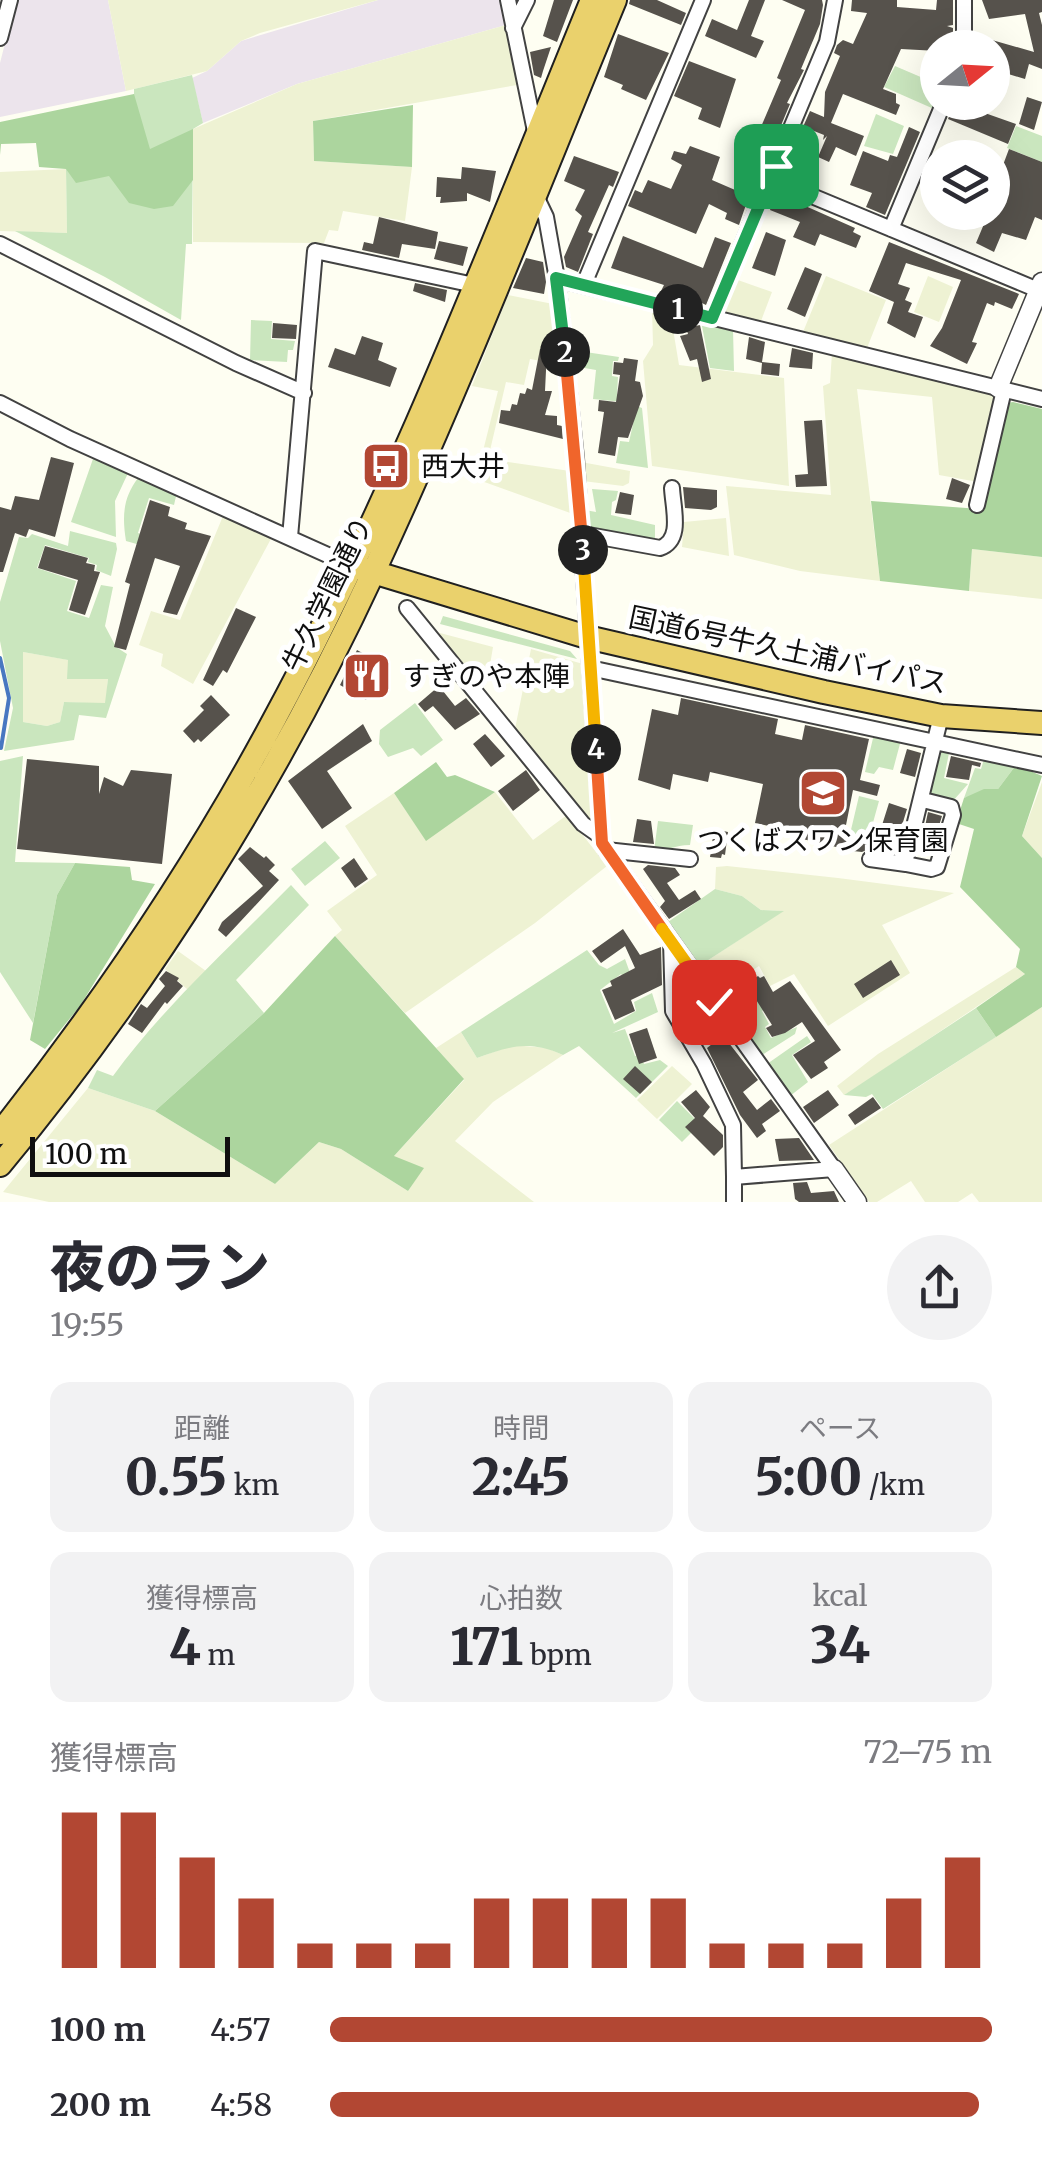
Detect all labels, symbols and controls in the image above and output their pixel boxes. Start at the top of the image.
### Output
north arrow [920,30,1010,120]
map controls [920,30,1010,230]
pin [734,124,819,209]
icon: arrive [749,139,804,194]
button: layers [920,140,1010,230]
pin: 1 [653,284,703,334]
text: 1 [672,291,684,327]
pin: 2 [540,327,590,377]
text: 2 [557,334,573,370]
bus stop icon: 西大井 [360,440,412,492]
place label: 西大井 [421,448,505,484]
street label: 牛久学園通り [274,511,380,677]
pin: 3 [558,525,608,575]
text: 3 [575,532,591,568]
street label: 国道6号牛久土浦バイパス [626,599,950,701]
restaurant icon: すぎのや本陣 [341,650,393,702]
place label: すぎのや本陣 [402,658,570,694]
pin: 4 [571,724,621,774]
text: 4 [587,731,605,767]
school or university icon: つくばスワン保育園 [797,767,849,819]
place label: つくばスワン保育園 [697,822,949,858]
pin [672,960,757,1045]
icon: check [687,975,742,1030]
scale bar [30,1132,230,1176]
text: 100 m [45,1136,127,1172]
text: 夜のラン [50,1233,270,1302]
button: share [887,1235,992,1340]
text: 19:55 [50,1305,124,1345]
text: 距離 [174,1410,230,1446]
text: 時間 [493,1410,549,1446]
text: ペース [799,1410,881,1446]
text: 0.55 [125,1446,227,1509]
text: 2:45 [472,1446,570,1509]
text: 5:00 [755,1446,862,1509]
text: km [227,1467,279,1503]
text: /km [862,1467,925,1503]
text: kcal [812,1578,868,1614]
text: 獲得標高 [146,1580,258,1616]
text: 心拍数 [479,1580,563,1616]
text: 34 [810,1614,870,1677]
text: 4 [169,1616,201,1679]
text: 171 [450,1616,523,1679]
text: m [201,1637,235,1673]
text: bpm [523,1637,592,1673]
text: 72–75 m [863,1732,992,1772]
text: 獲得標高 [50,1738,178,1778]
text: 100 m [50,2010,146,2050]
text: 4:57 [210,2010,271,2050]
text: 200 m [50,2085,151,2125]
text: 4:58 [210,2085,272,2125]

